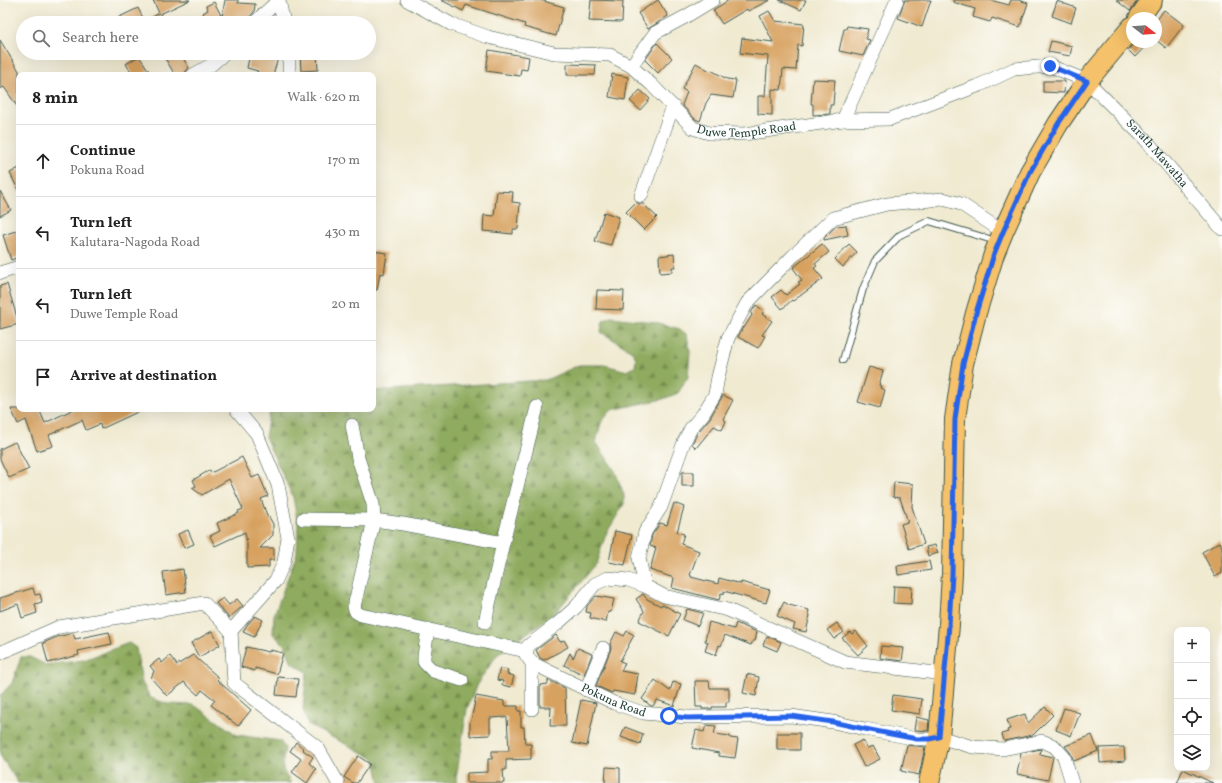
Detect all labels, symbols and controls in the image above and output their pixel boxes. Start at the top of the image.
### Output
north arrow [1126,12,1162,48]
search box [16,16,376,60]
icon: search [30,27,52,49]
text: Search here [62,28,139,49]
route end [1041,57,1059,75]
text: 8 min [32,87,78,110]
text: Walk · 620 m [287,89,360,107]
street label: Sarath Mawatha [1122,116,1191,191]
street label: Duwe Temple Road [695,119,797,142]
text: Continue [70,141,135,162]
icon: ahead [32,150,54,172]
text: 170 m [327,152,360,170]
text: Pokuna Road [70,162,145,180]
text: Turn left [70,213,132,234]
icon: left [32,222,54,244]
text: 430 m [324,224,360,242]
text: Kalutara-Nagoda Road [70,234,200,252]
text: Turn left [70,285,132,306]
icon: left [32,294,54,316]
text: 20 m [331,296,360,314]
text: Duwe Temple Road [70,306,178,324]
icon: arrive [32,366,54,388]
text: Arrive at destination [70,366,217,387]
map controls [1174,627,1210,771]
button: + [1174,627,1210,663]
button: − [1174,663,1210,699]
street label: Pokuna Road [578,680,648,721]
button: locate [1174,699,1210,735]
route start [660,707,678,725]
button: layers [1174,735,1210,771]

